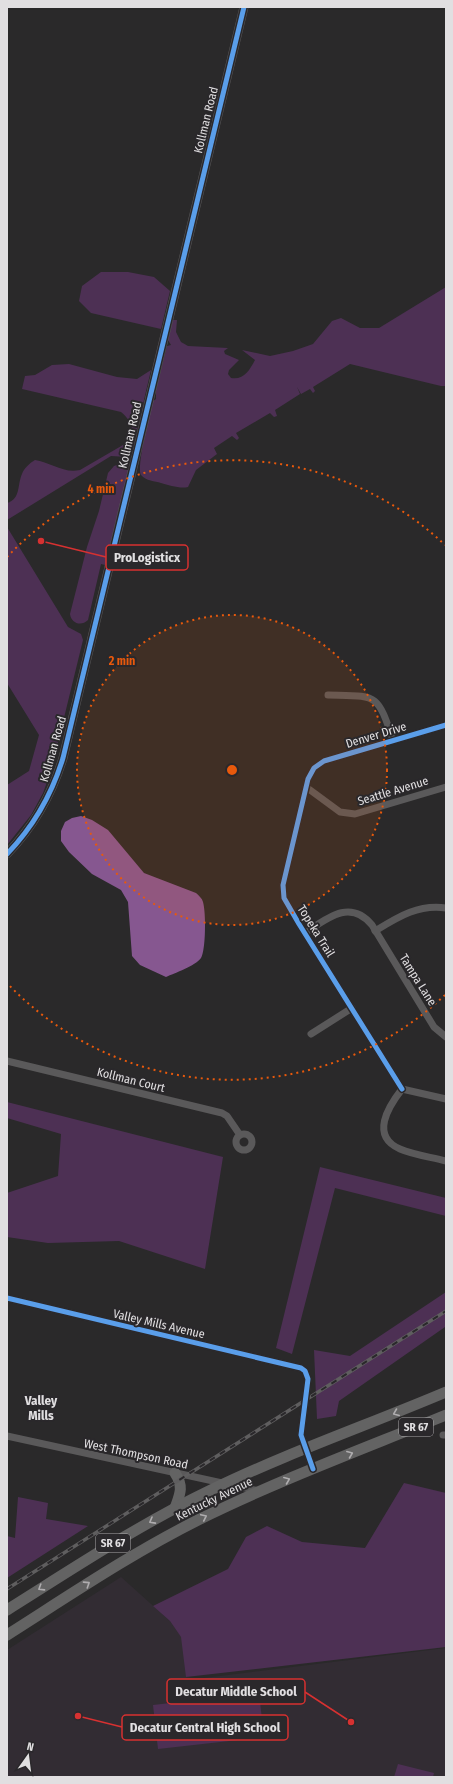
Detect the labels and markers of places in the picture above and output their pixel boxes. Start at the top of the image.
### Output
callout: ProLogisticx [106,545,188,570]
centre of rings [225,763,239,777]
callout: Decatur Middle School [167,1679,305,1704]
callout: Decatur Central High School [122,1715,288,1740]

